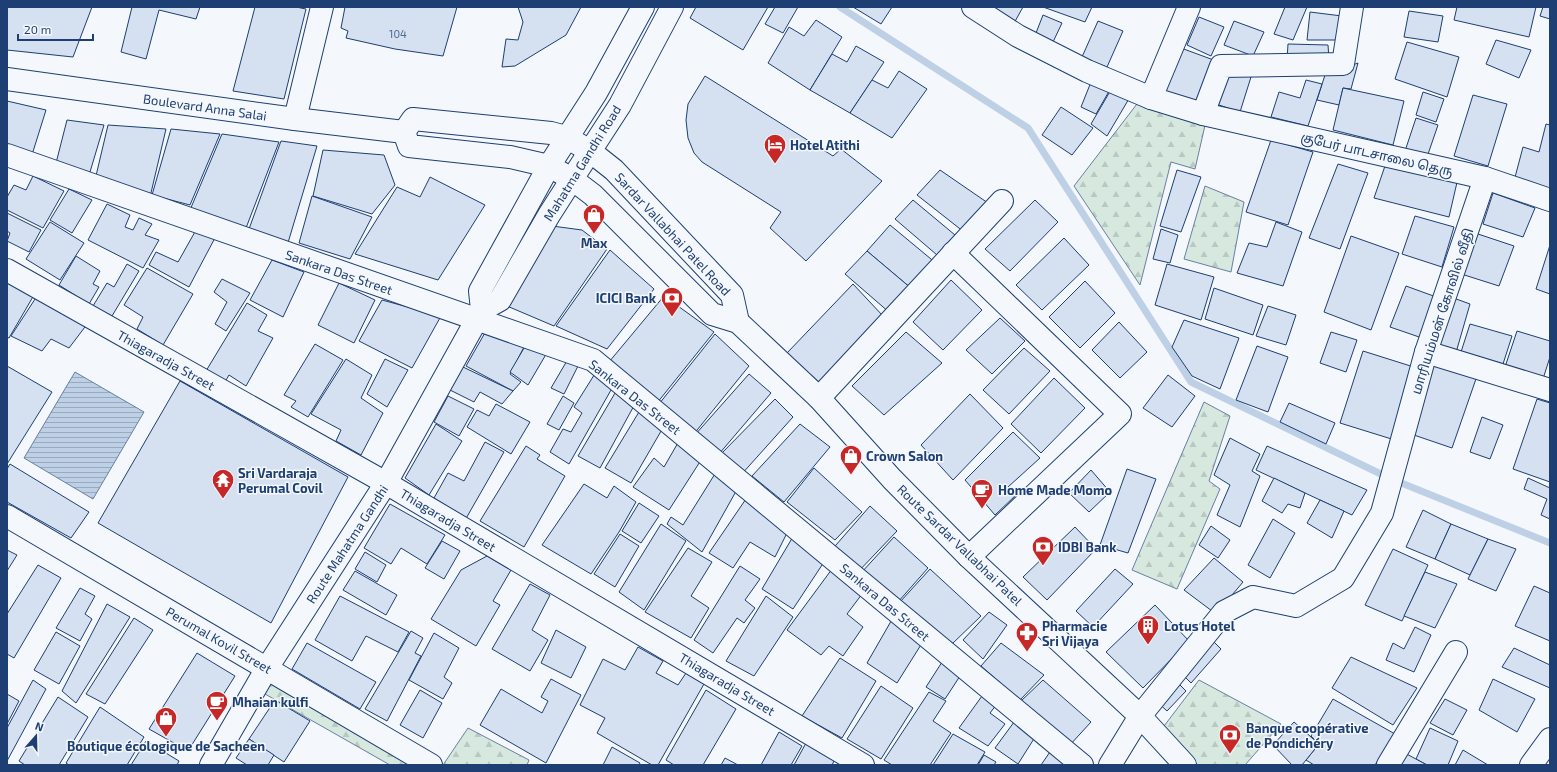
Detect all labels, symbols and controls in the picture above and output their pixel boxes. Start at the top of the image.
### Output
scale bar [18,16,93,42]
text: 20 m [24,22,51,36]
house number: 104 [389,27,407,40]
street label: Boulevard Anna Salai [142,90,268,124]
street label: Mahatma Gandhi Road [540,102,624,224]
street label: குபேர் பாடசாலை தெரு [1299,129,1455,180]
hotel icon: Hotel Atithi [762,132,788,165]
place label: Hotel Atithi [790,137,860,153]
street label: Sardar Vallabhai Patel Road [612,169,734,299]
shop icon: Max [581,202,607,235]
street label: மாரியம்மன் கோவில் வீதி [1408,226,1477,396]
place label: Max [581,235,608,251]
street label: Sankara Das Street [283,246,395,298]
bank icon: ICICI Bank [659,285,685,318]
place label: ICICI Bank [596,290,657,306]
street label: Thiagaradja Street [114,327,218,393]
street label: Sankara Das Street [586,356,684,438]
shop icon: Crown Salon [838,443,864,476]
place label: Crown Salon [866,448,943,464]
place label: Sri Vardaraja Perumal Covil [238,465,323,496]
temple icon: Sri Vardaraja Perumal Covil [210,467,236,500]
cafe icon: Home Made Momo [969,477,995,510]
street label: Route Sardar Vallabhai Patel [894,481,1026,609]
street label: Route Mahatma Gandhi [303,482,391,606]
place label: Home Made Momo [998,482,1112,498]
street label: Thiagaradja Street [397,485,499,555]
bank icon: IDBI Bank [1030,534,1056,567]
place label: IDBI Bank [1058,539,1117,555]
street label: Sankara Das Street [837,560,933,644]
street label: Perumal Kovil Street [163,603,275,677]
building icon: Lotus Hotel [1135,613,1161,646]
place label: Pharmacie Sri Vijaya [1042,618,1107,649]
place label: Lotus Hotel [1164,618,1236,634]
pharmacy icon: Pharmacie Sri Vijaya [1014,620,1040,653]
street label: Thiagaradja Street [676,649,778,719]
cafe icon: Mhaian kulfi [204,689,230,722]
place label: Mhaian kulfi [232,694,309,710]
shop icon: Boutique écologique de Sacheen [153,705,179,738]
north arrow [16,716,56,756]
text: N [34,719,46,734]
place label: Banque coopérative de Pondichéry [1246,720,1369,751]
bank icon: Banque coopérative de Pondichéry [1217,722,1243,755]
place label: Boutique écologique de Sacheen [67,738,265,754]

